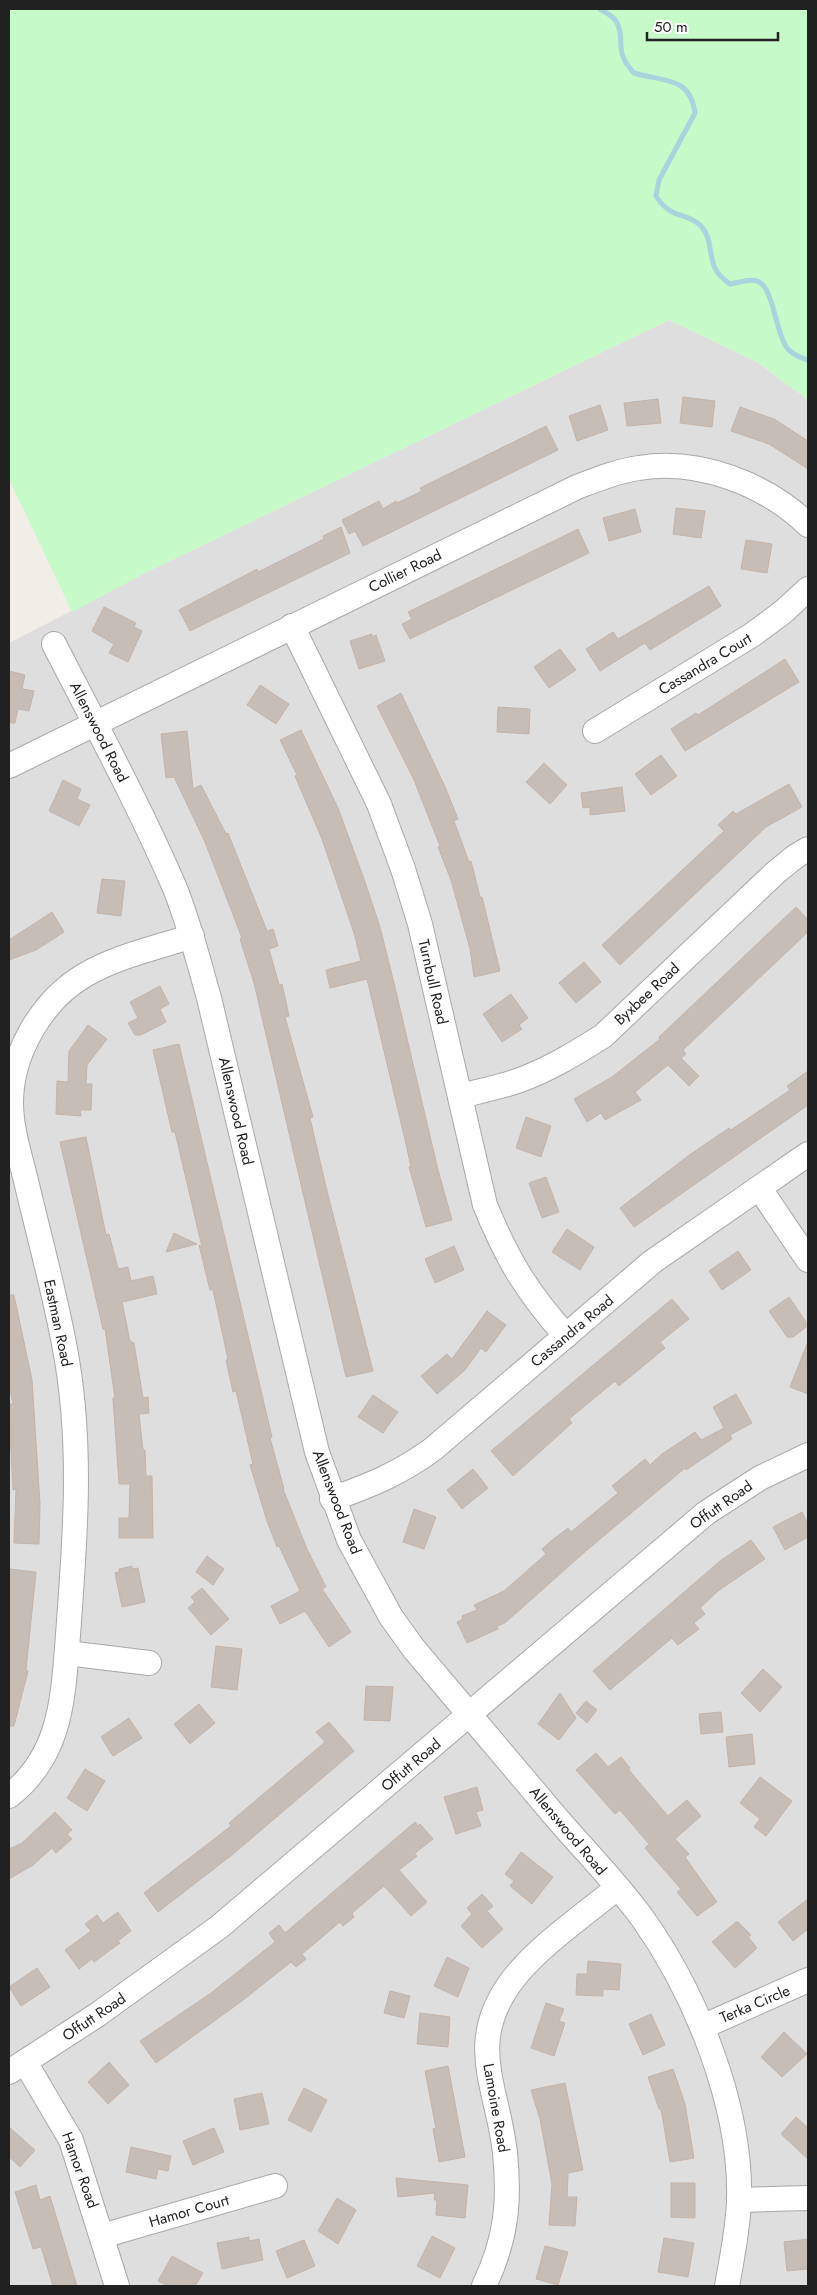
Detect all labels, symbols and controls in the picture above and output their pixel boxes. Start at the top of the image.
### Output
scale bar [647,10,778,42]
text: 50 m [654,16,688,38]
street label: Collier Road [365,544,445,598]
street label: Cassandra Court [654,627,756,701]
street label: Allenswood Road [64,678,134,786]
street label: Turnbull Road [413,937,453,1027]
street label: Byxbee Road [609,958,685,1030]
street label: Allenswood Road [213,1055,259,1167]
street label: Eastman Road [38,1277,78,1369]
street label: Cassandra Road [526,1290,618,1372]
street label: Allenswood Road [307,1447,367,1557]
street label: Offutt Road [685,1475,757,1535]
street label: Offutt Road [376,1733,446,1797]
street label: Allenswood Road [524,1782,612,1880]
street label: Terka Circle [717,1979,794,2029]
street label: Offutt Road [58,1988,130,2046]
street label: Lamoine Road [477,2062,515,2154]
street label: Hamor Road [56,2129,104,2211]
street label: Hamor Court [146,2189,232,2233]

